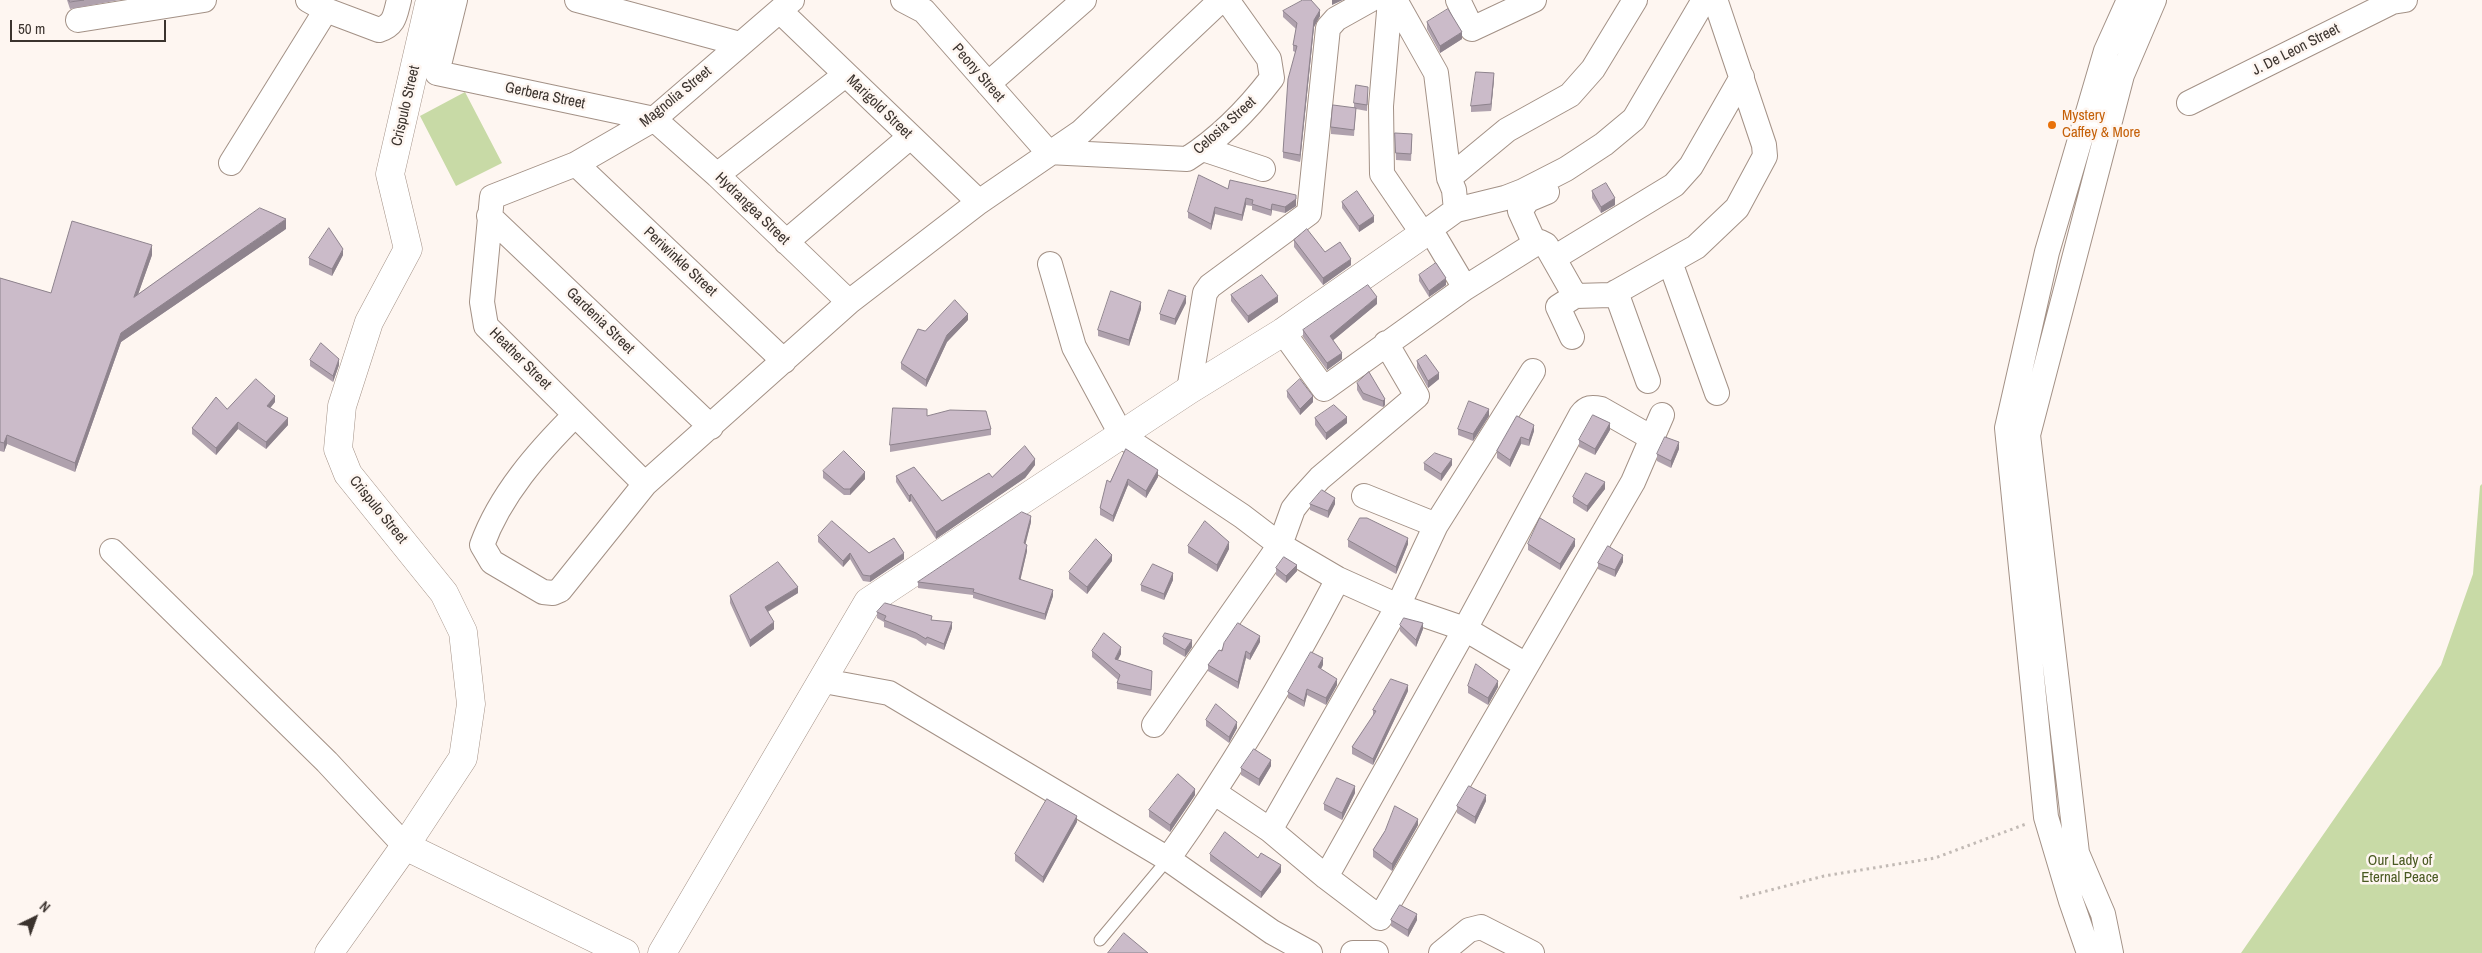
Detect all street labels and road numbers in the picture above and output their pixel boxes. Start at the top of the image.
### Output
street label: J. De Leon Street [2249,20,2343,80]
street label: Peony Street [948,40,1008,106]
street label: Magnolia Street [637,63,715,131]
street label: Crispulo Street [388,64,424,148]
street label: Marigold Street [843,71,915,143]
street label: Gerbera Street [503,79,587,113]
street label: Celosia Street [1190,93,1260,159]
street label: Hydrangea Street [711,169,793,249]
street label: Periwinkle Street [640,223,720,301]
street label: Gardenia Street [562,284,638,358]
street label: Heather Street [485,324,555,394]
street label: Crispulo Street [345,472,411,548]

